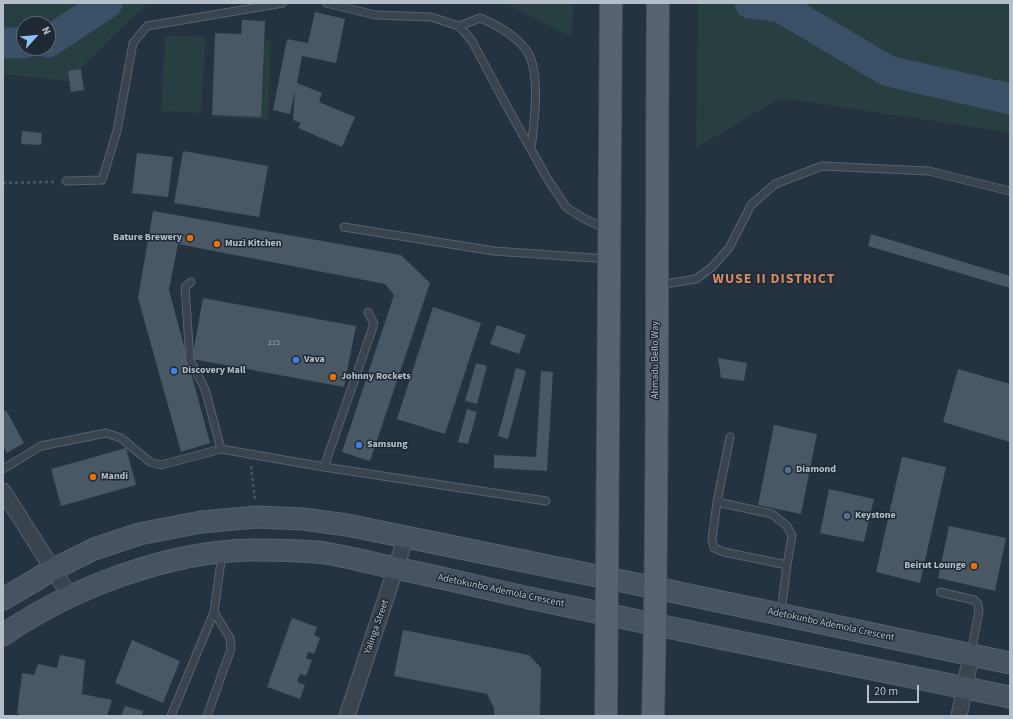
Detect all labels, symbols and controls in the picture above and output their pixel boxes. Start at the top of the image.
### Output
north arrow [16,16,56,56]
text: N [38,24,55,37]
place label: Bature Brewery [113,232,182,244]
marker: Bature Brewery [185,233,195,243]
place label: Muzi Kitchen [225,238,281,250]
marker: Muzi Kitchen [212,239,222,249]
district label: WUSE II DISTRICT [713,272,835,288]
street label: Ahmadu Bello Way [650,321,662,399]
house number: 215 [268,338,280,348]
place label: Vava [304,354,325,366]
marker: Vava [291,355,301,365]
place label: Discovery Mall [182,365,246,377]
marker: Discovery Mall [169,366,179,376]
place label: Johnny Rockets [341,371,411,383]
marker: Johnny Rockets [328,372,338,382]
place label: Samsung [367,439,408,451]
marker: Samsung [354,440,364,450]
place label: Diamond [796,464,836,476]
marker: Diamond [783,465,793,475]
place label: Mandi [101,471,128,483]
marker: Mandi [88,472,98,482]
place label: Keystone [855,510,896,522]
marker: Keystone [842,511,852,521]
place label: Beirut Lounge [904,560,966,572]
marker: Beirut Lounge [969,561,979,571]
street label: Adetokunbo Ademola Crescent [437,572,565,610]
street label: Yalinga Street [362,598,392,656]
street label: Adetokunbo Ademola Crescent [767,606,895,644]
scale bar [869,677,921,703]
text: 20 m [874,683,898,700]

